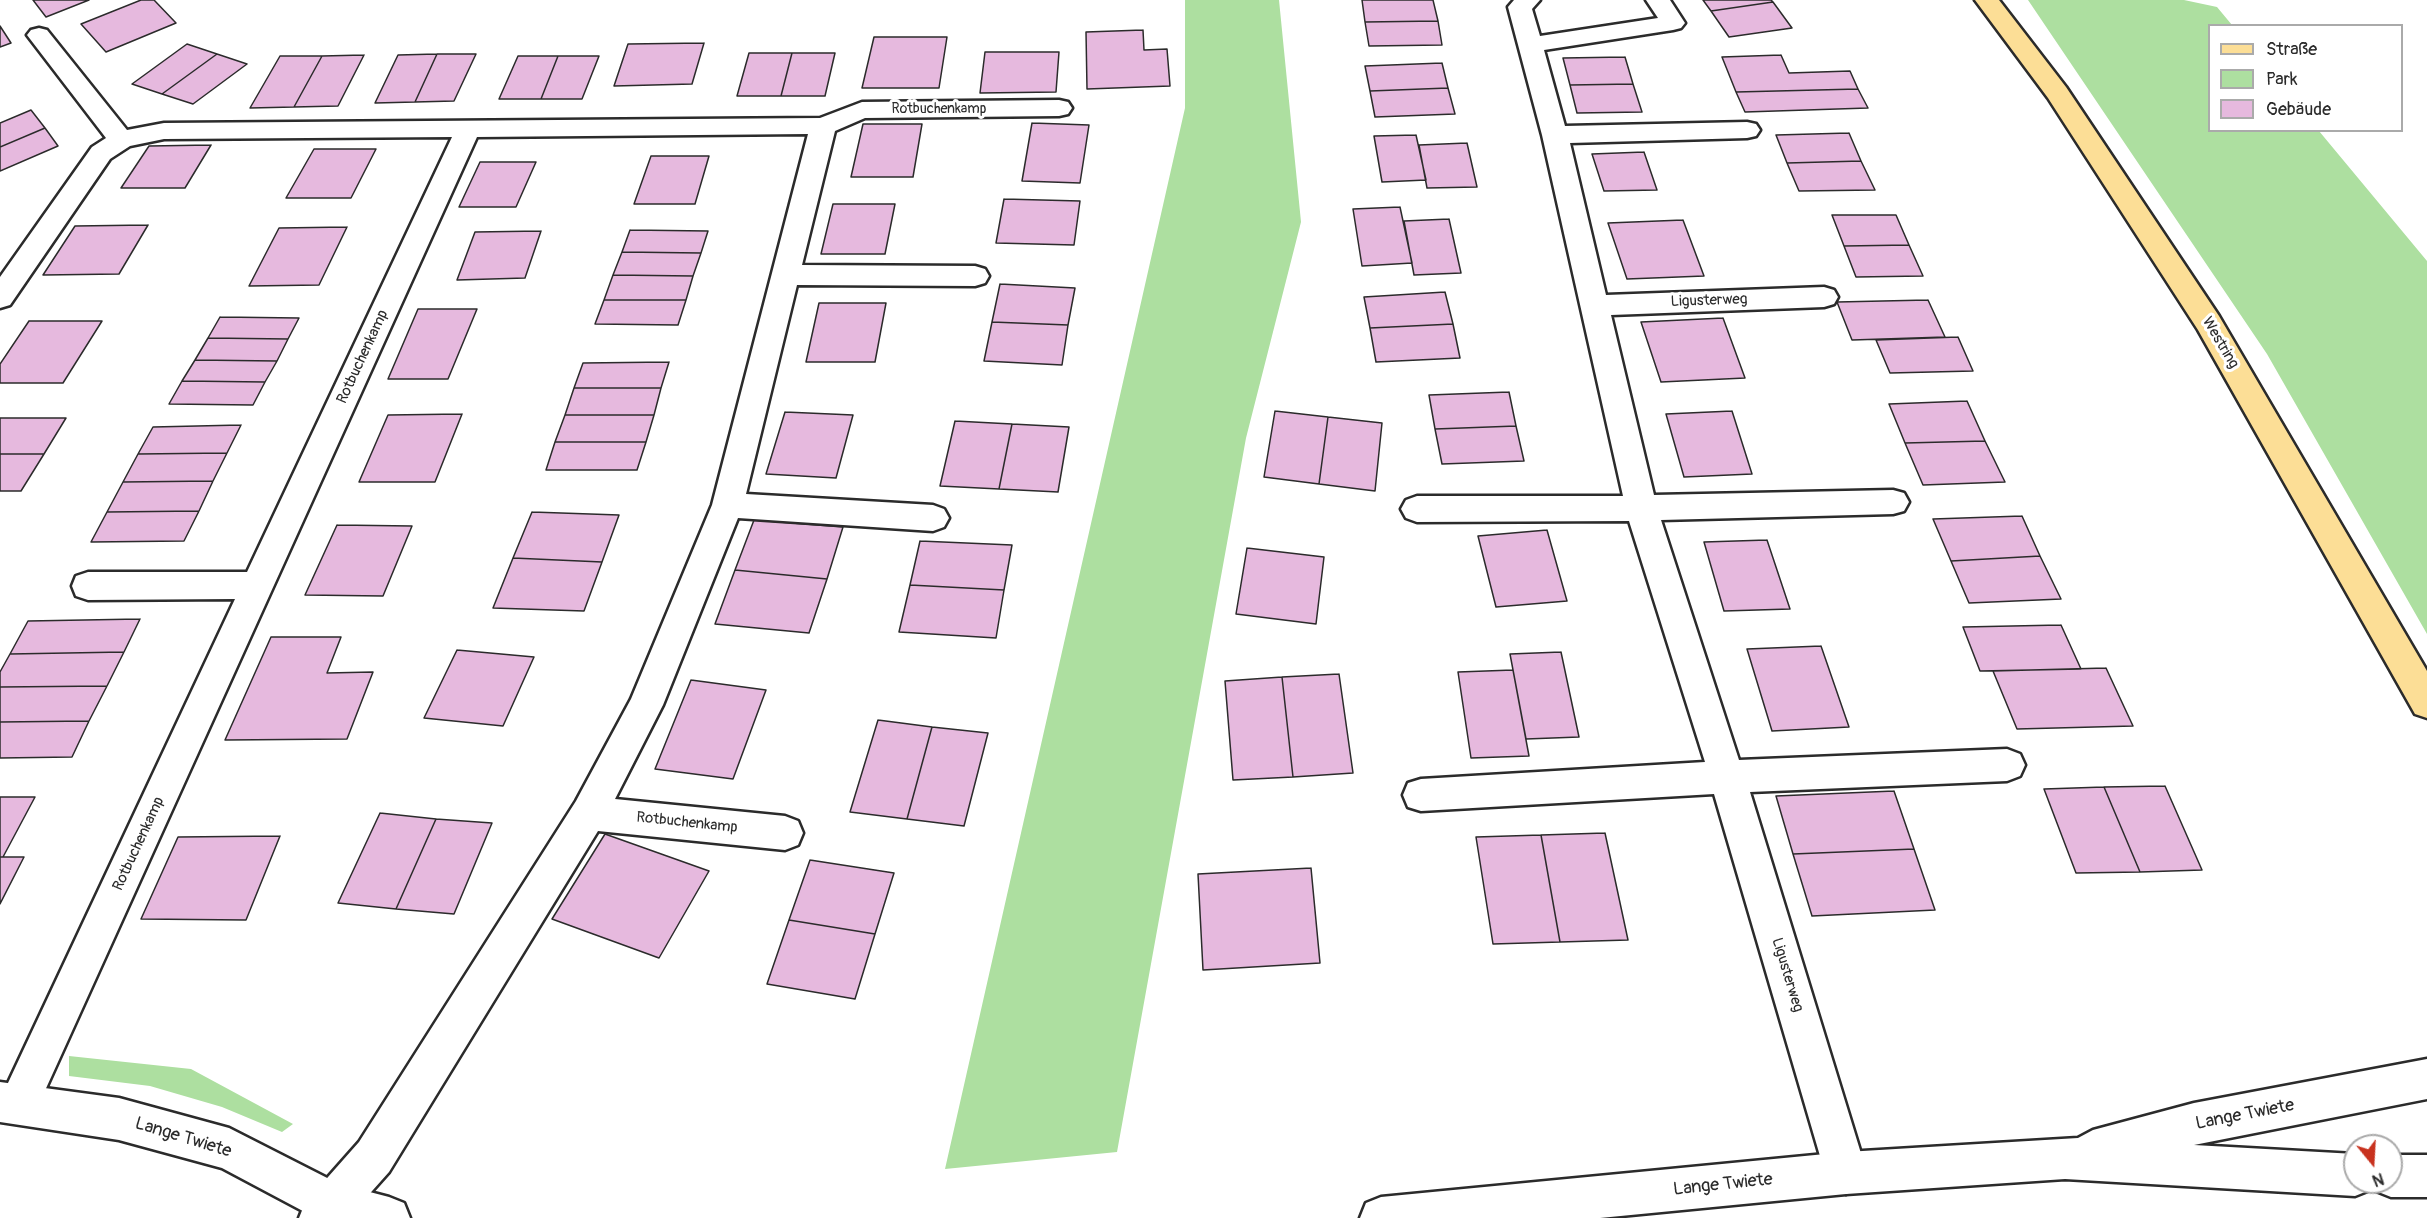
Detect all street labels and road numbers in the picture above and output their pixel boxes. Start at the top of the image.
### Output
street label: Rotbuchenkamp [892,101,986,117]
street label: Ligusterweg [1670,291,1748,311]
street label: Rotbuchenkamp [333,307,393,407]
street label: Westring [2198,314,2242,372]
street label: Rotbuchenkamp [109,794,169,894]
street label: Rotbuchenkamp [636,809,738,837]
street label: Ligusterweg [1767,936,1807,1014]
street label: Lange Twiete [2194,1095,2296,1135]
street label: Lange Twiete [132,1113,234,1163]
street label: Lange Twiete [1672,1169,1774,1201]

